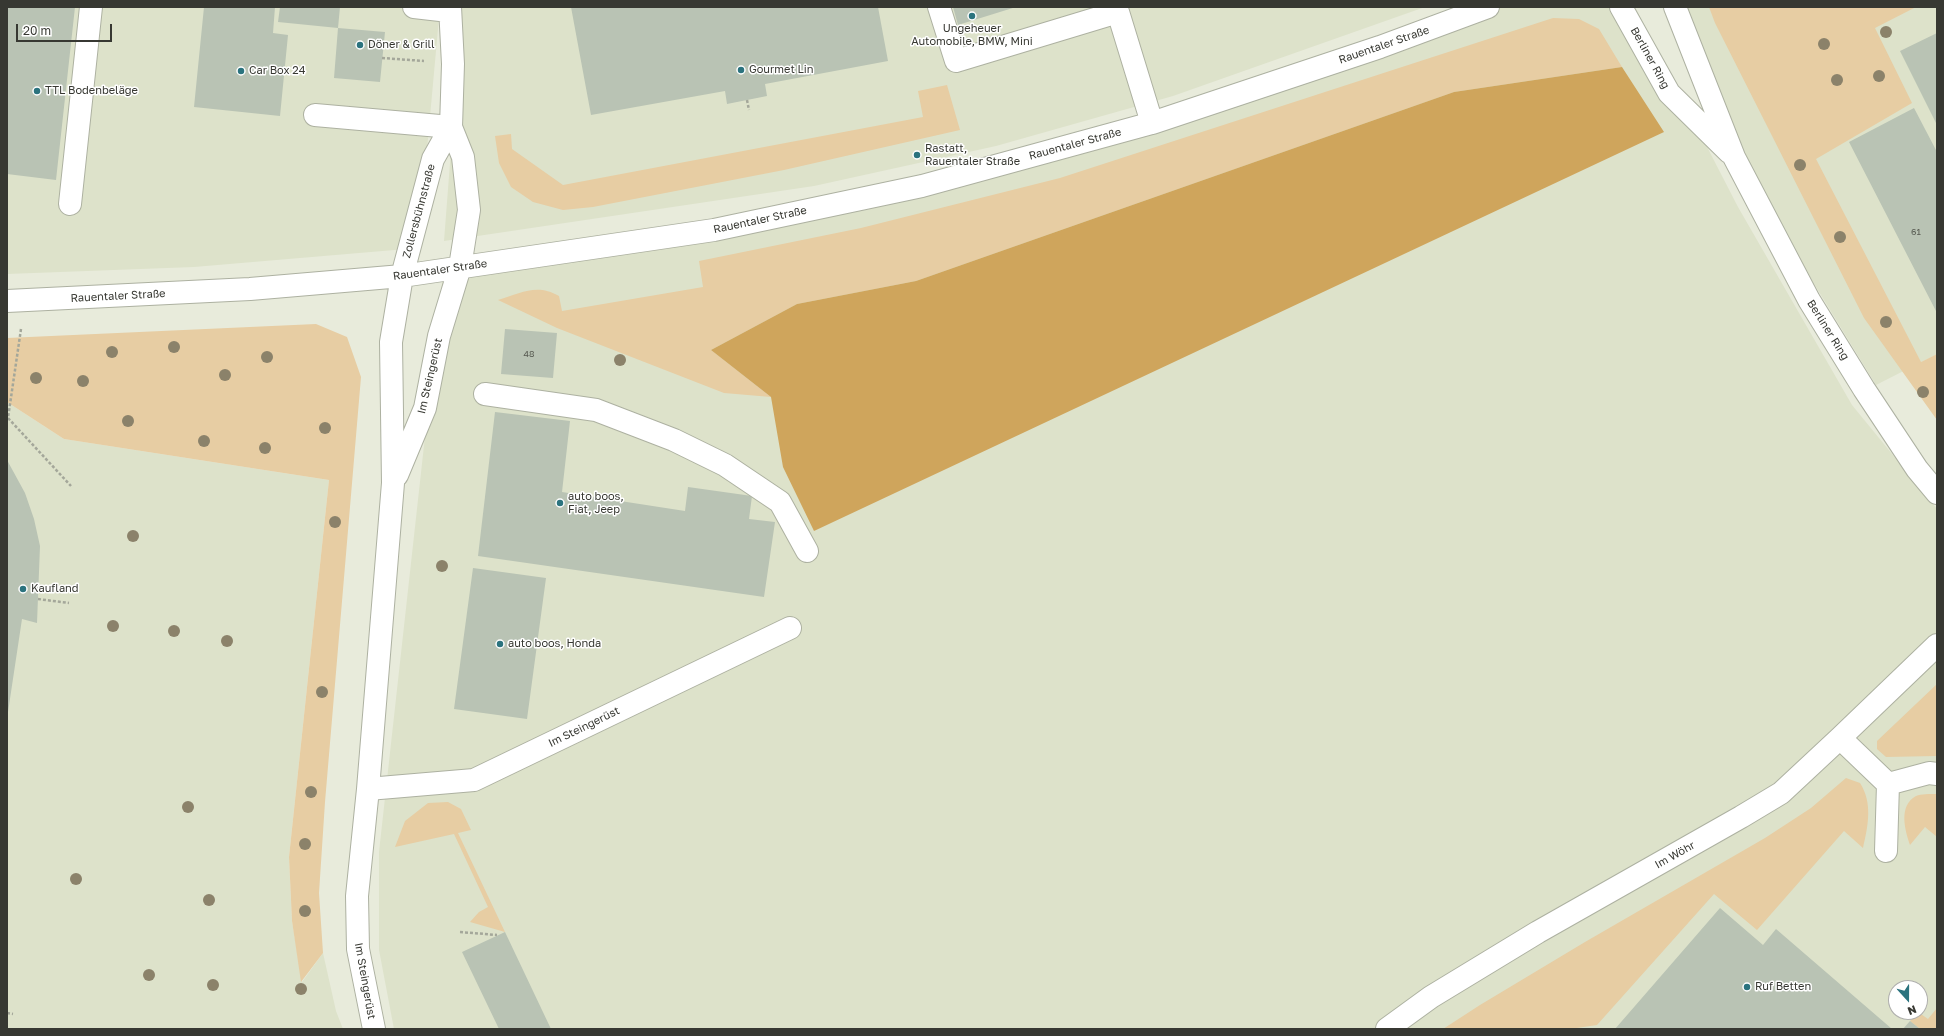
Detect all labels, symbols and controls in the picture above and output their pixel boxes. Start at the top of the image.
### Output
marker: Ungeheuer Automobile, BMW, Mini [967,11,977,21]
scale bar [18,16,114,42]
place label: Ungeheuer Automobile, BMW, Mini [911,22,1033,48]
text: 20 m [23,23,51,38]
street label: Rauentaler Straße [1337,23,1431,67]
street label: Berliner Ring [1628,25,1672,91]
place label: Döner & Grill [368,38,435,52]
marker: Döner & Grill [355,40,365,50]
place label: Gourmet Lin [749,63,814,77]
place label: Car Box 24 [249,64,305,78]
marker: Gourmet Lin [736,65,746,75]
marker: Car Box 24 [236,66,246,76]
place label: TTL Bodenbeläge [45,84,138,98]
marker: TTL Bodenbeläge [32,86,42,96]
street label: Rauentaler Straße [1027,125,1123,163]
place label: Rastatt, Rauentaler Straße [925,142,1020,168]
marker: Rastatt, Rauentaler Straße [912,150,922,160]
street label: Zollersbühnstraße [400,163,438,259]
street label: Rauentaler Straße [712,204,808,236]
house number: 61 [1911,227,1921,237]
street label: Rauentaler Straße [392,257,488,283]
street label: Rauentaler Straße [70,287,166,305]
street label: Berliner Ring [1804,297,1852,363]
street label: Im Steingerüst [415,337,445,415]
house number: 48 [524,349,534,359]
place label: auto boos, Fiat, Jeep [568,490,624,516]
marker: auto boos, Fiat, Jeep [555,498,565,508]
place label: Kaufland [31,582,79,596]
marker: Kaufland [18,584,28,594]
place label: auto boos, Honda [508,637,601,651]
marker: auto boos, Honda [495,639,505,649]
street label: Im Steingerüst [546,704,622,750]
street label: Im Wöhr [1653,839,1697,871]
street label: Im Steingerüst [352,942,378,1020]
place label: Ruf Betten [1755,980,1811,994]
north arrow [1888,980,1928,1020]
marker: Ruf Betten [1742,982,1752,992]
text: N [1906,1003,1918,1018]

